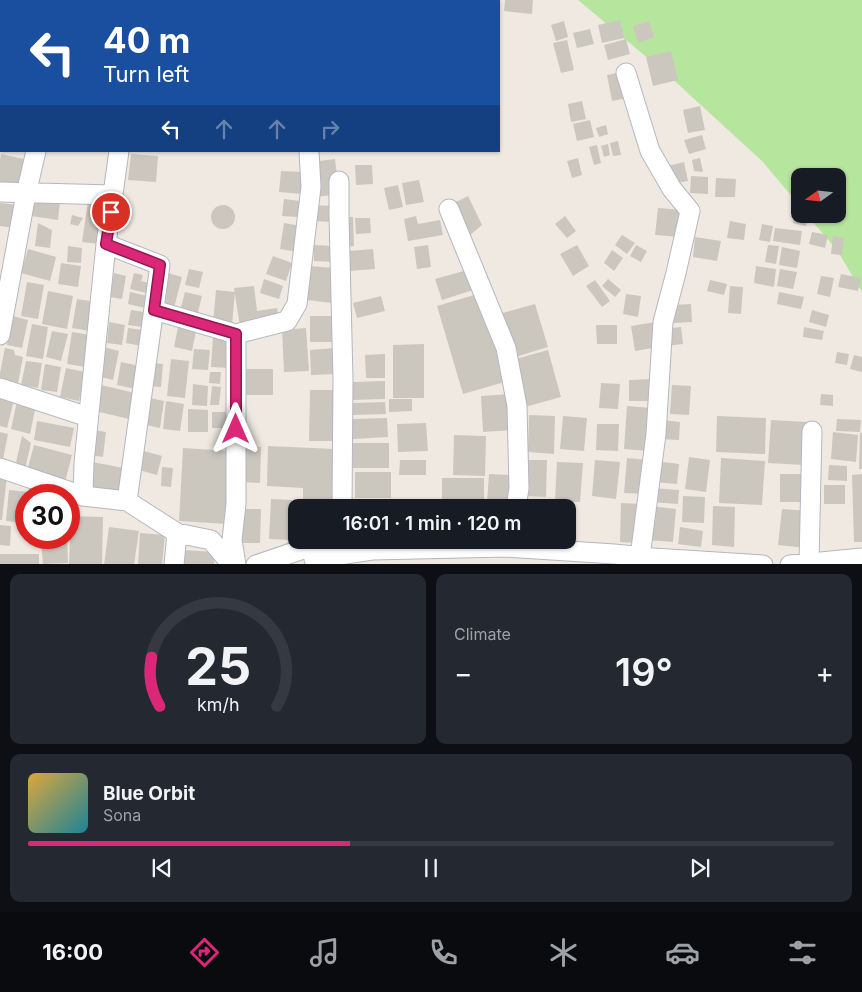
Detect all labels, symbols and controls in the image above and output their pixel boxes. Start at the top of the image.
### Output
text: 40 m [103,19,191,61]
icon: left [20,20,85,85]
text: Turn left [103,61,189,87]
icon: left [157,115,185,143]
icon: ahead [210,115,238,143]
icon: ahead [263,115,291,143]
icon: right [316,115,344,143]
north arrow [791,168,846,222]
map controls [791,168,846,223]
pin [90,191,132,233]
icon: arrive [97,198,125,226]
position arrow [209,402,261,454]
speed limit sign: 30 [15,484,80,549]
text: 16:01 · 1 min · 120 m [343,512,521,535]
text: Climate [454,624,511,644]
text: 25 [185,635,251,698]
text: 19° [615,649,673,695]
text: − [454,656,473,690]
text: + [815,656,834,690]
text: km/h [197,694,239,715]
text: Blue Orbit [103,782,195,805]
text: Sona [103,805,141,825]
icon: previous [148,854,176,882]
icon: pause [417,854,445,882]
icon: next [686,854,714,882]
icon: directions [187,935,222,970]
icon: music [307,935,342,970]
icon: phone [426,935,461,970]
icon: climate [546,935,581,970]
icon: car [665,935,700,970]
icon: filters [785,935,820,970]
text: 16:00 [42,939,103,965]

